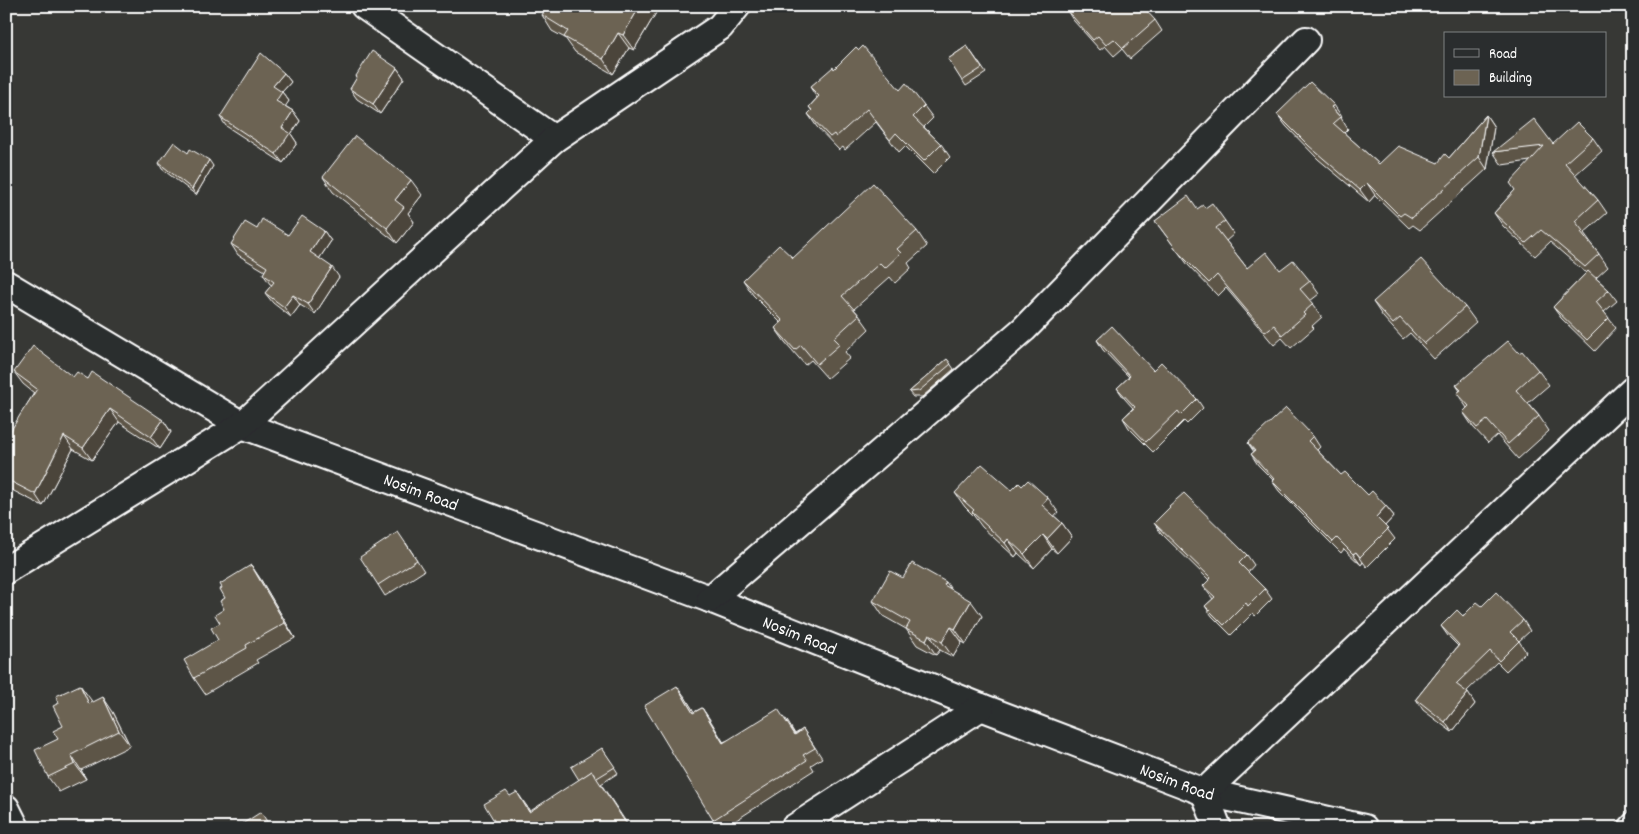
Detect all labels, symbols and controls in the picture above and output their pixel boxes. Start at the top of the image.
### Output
legend [1444,32,1606,98]
text: Road [1489,44,1517,66]
text: Building [1489,68,1532,90]
street label: Nosim Road [379,469,461,519]
street label: Nosim Road [758,611,840,663]
street label: Nosim Road [1135,759,1216,809]

